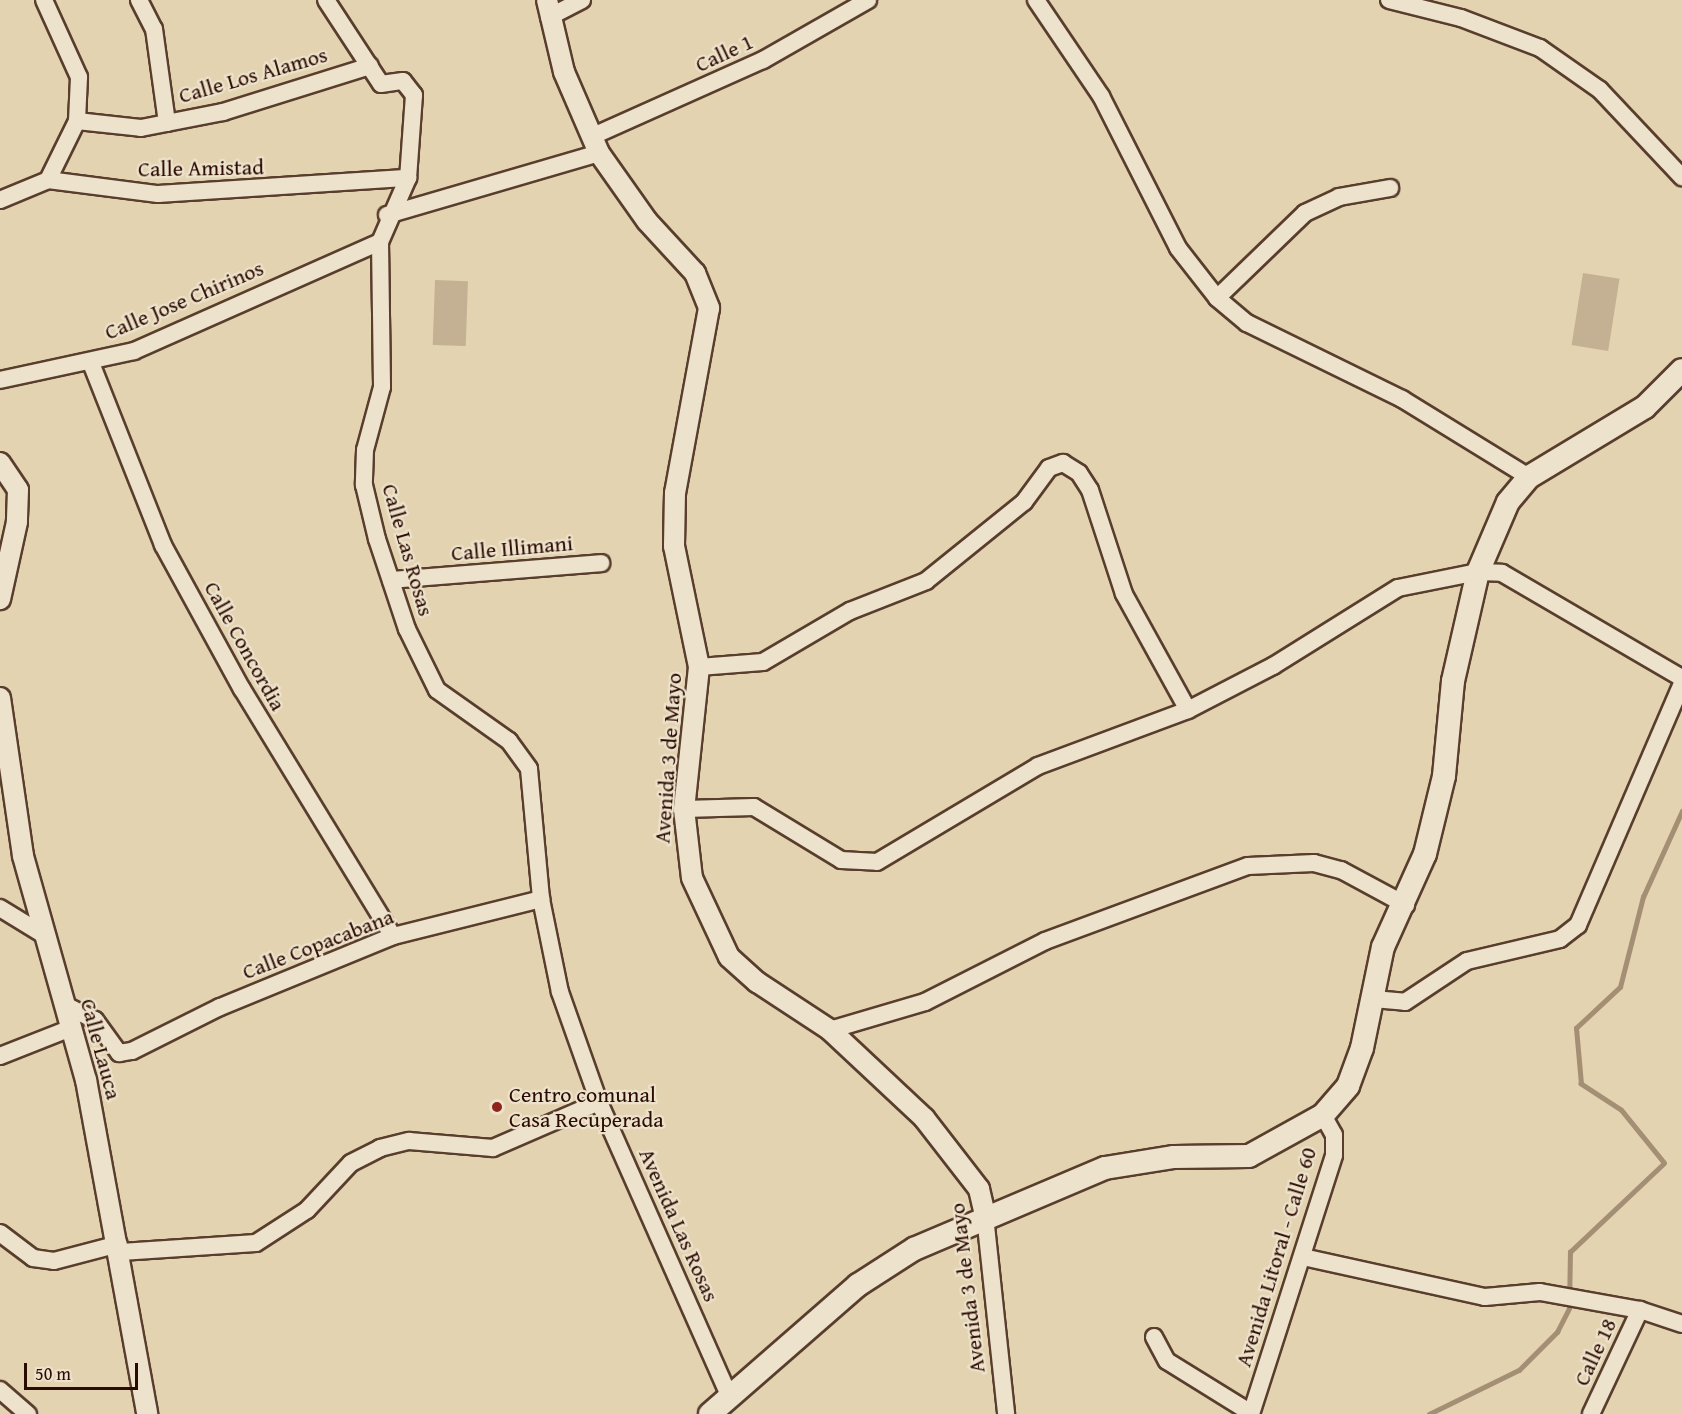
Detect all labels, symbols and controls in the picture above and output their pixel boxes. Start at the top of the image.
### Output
street label: Calle 1 [691,28,757,78]
street label: Calle Los Alamos [176,41,330,109]
street label: Calle Amistad [138,154,264,182]
street label: Calle Jose Chirinos [101,255,267,345]
street label: Calle Las Rosas [377,481,439,619]
street label: Calle Illimani [450,530,574,566]
street label: Calle Concordia [199,577,291,715]
street label: Avenida 3 de Mayo [649,672,687,844]
street label: Calle Copacabana [239,903,397,985]
street label: Calle Lauca [75,996,127,1102]
place label: Centro comunal Casa Recuperada [509,1081,664,1132]
marker: Centro comunal Casa Recuperada [490,1100,504,1114]
street label: Avenida Las Rosas [633,1144,725,1306]
street label: Avenida Litoral - Calle 60 [1230,1144,1322,1370]
street label: Avenida 3 de Mayo [943,1201,991,1375]
street label: Calle 18 [1568,1314,1622,1390]
scale bar [27,1351,141,1389]
text: 50 m [35,1360,71,1387]

